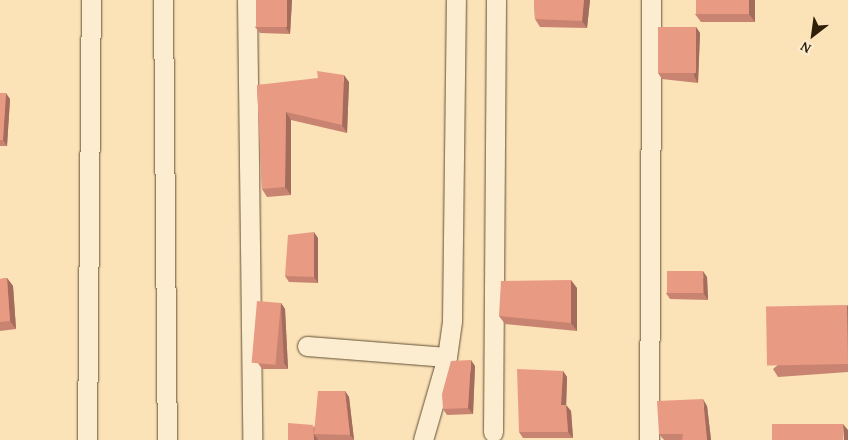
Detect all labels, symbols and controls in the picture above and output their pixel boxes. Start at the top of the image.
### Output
north arrow [788,10,838,60]
text: N [796,37,815,59]

